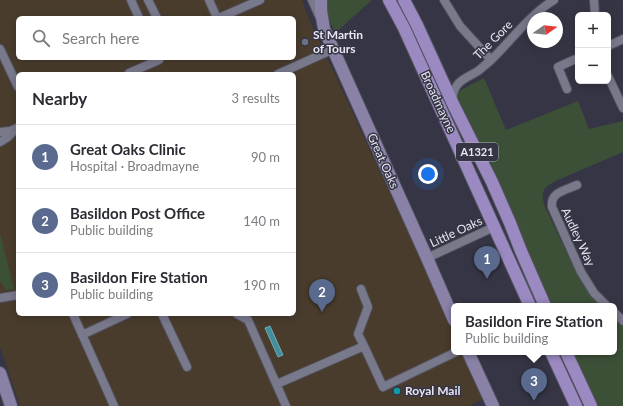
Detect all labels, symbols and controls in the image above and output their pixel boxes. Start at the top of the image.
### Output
north arrow [527,12,563,48]
map controls [575,12,611,84]
button: + [575,12,611,48]
search box [16,16,296,60]
street label: The Gore [470,17,515,62]
icon: search [30,27,52,49]
place label: St Martin of Tours [313,27,363,56]
text: Search here [62,29,139,47]
marker: St Martin of Tours [300,37,310,47]
button: − [575,48,611,84]
street label: Broadmayne [418,69,459,135]
text: Nearby [32,88,87,109]
text: 3 results [232,90,280,106]
street label: Great Oaks [365,131,402,191]
text: Great Oaks Clinic [70,140,186,158]
road number: A1321 [456,143,498,161]
text: 1 [41,149,49,165]
text: 90 m [251,149,280,165]
text: Hospital · Broadmayne [70,158,199,174]
your location [418,164,438,184]
text: Basildon Post Office [70,204,205,222]
street label: Audley Way [558,205,599,269]
text: 2 [41,213,49,229]
text: 140 m [243,213,280,229]
street label: Little Oaks [427,213,484,250]
text: Public building [70,222,153,238]
pin: 1 [474,246,500,279]
text: Basildon Fire Station [70,268,208,286]
text: 3 [41,277,49,293]
text: 190 m [243,277,280,293]
pin: 2 [309,279,335,312]
text: Public building [70,286,153,302]
popup [451,303,617,355]
text: Basildon Fire Station [465,312,603,330]
text: Public building [465,330,548,346]
pin: 3 [521,368,547,401]
place label: Royal Mail [405,383,460,398]
marker: Royal Mail [392,386,402,396]

